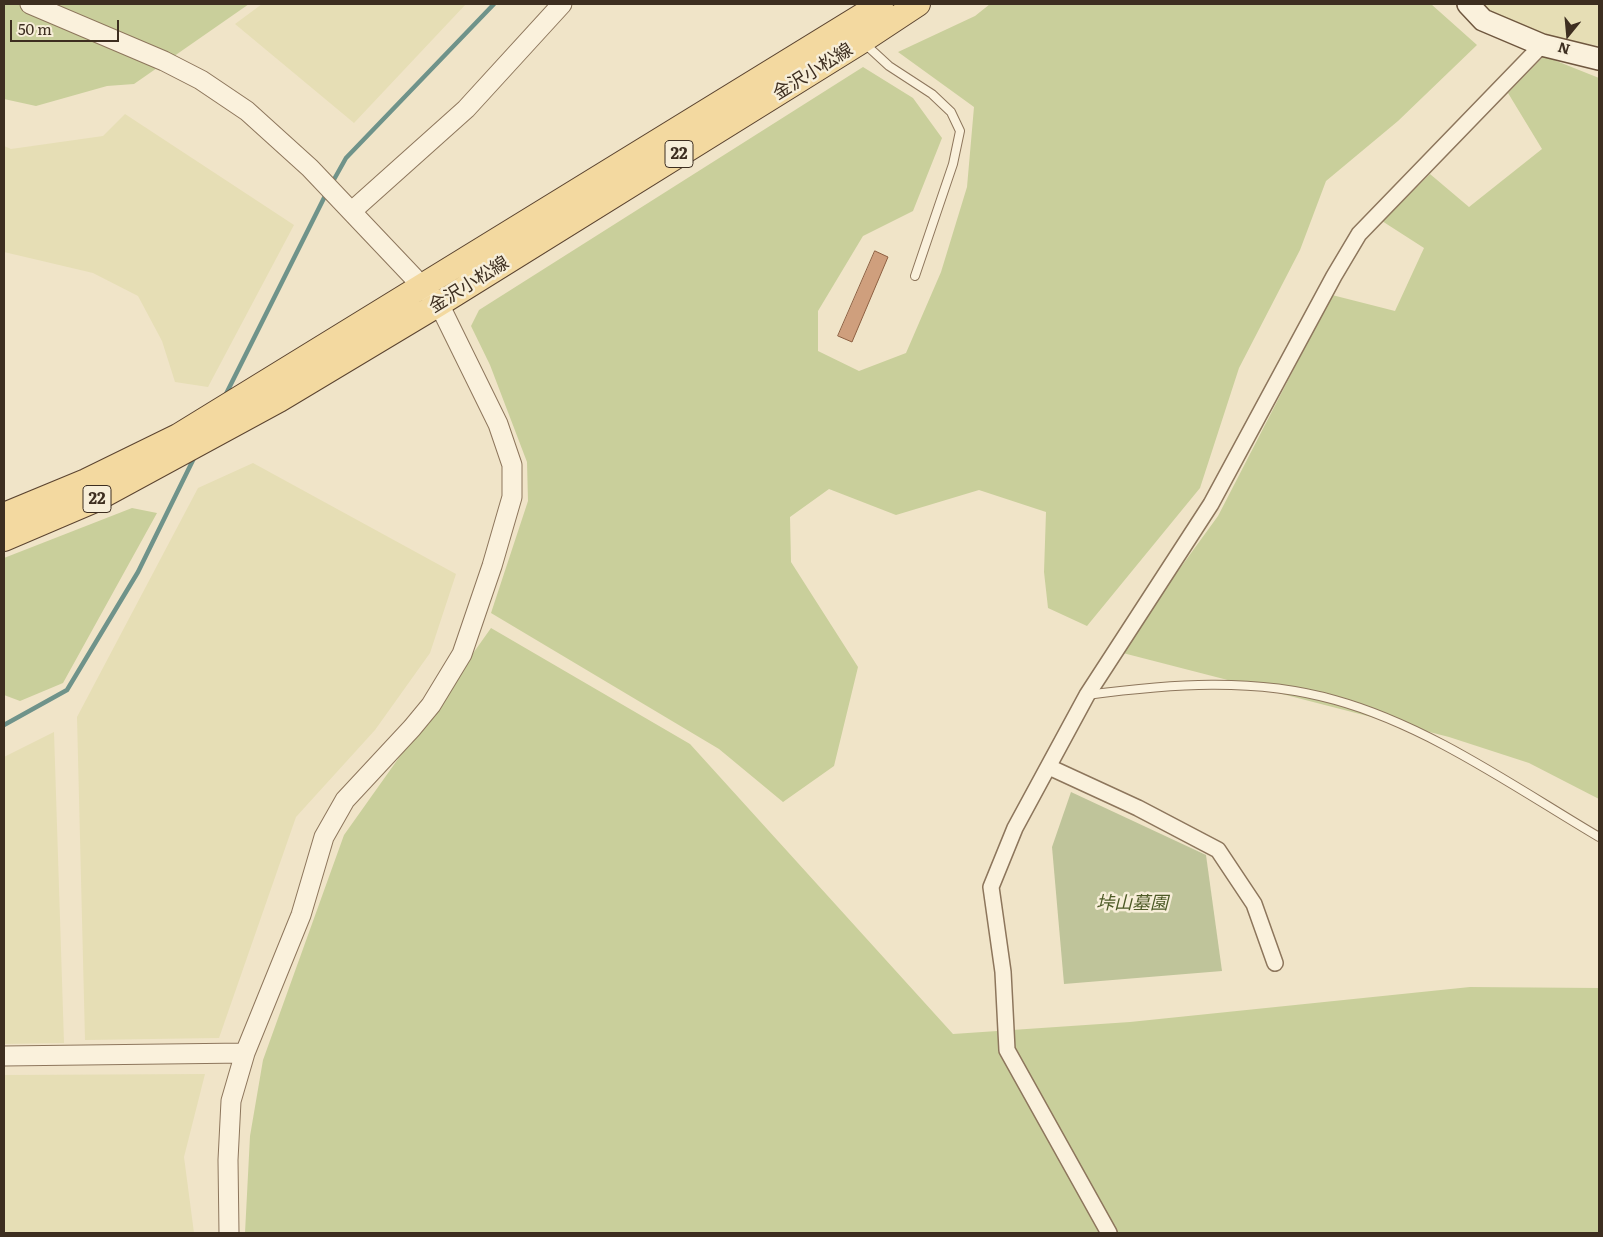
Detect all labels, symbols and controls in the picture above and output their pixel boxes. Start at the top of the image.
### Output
scale bar [12,10,121,42]
north arrow [1543,10,1593,60]
text: 50 m [18,17,52,40]
text: N [1555,38,1572,61]
street label: 金沢小松線 [769,39,857,105]
road number: 22 [665,140,693,168]
street label: 金沢小松線 [425,252,513,318]
road number: 22 [83,486,111,512]
park label: 垰山墓園 [1096,893,1168,915]

